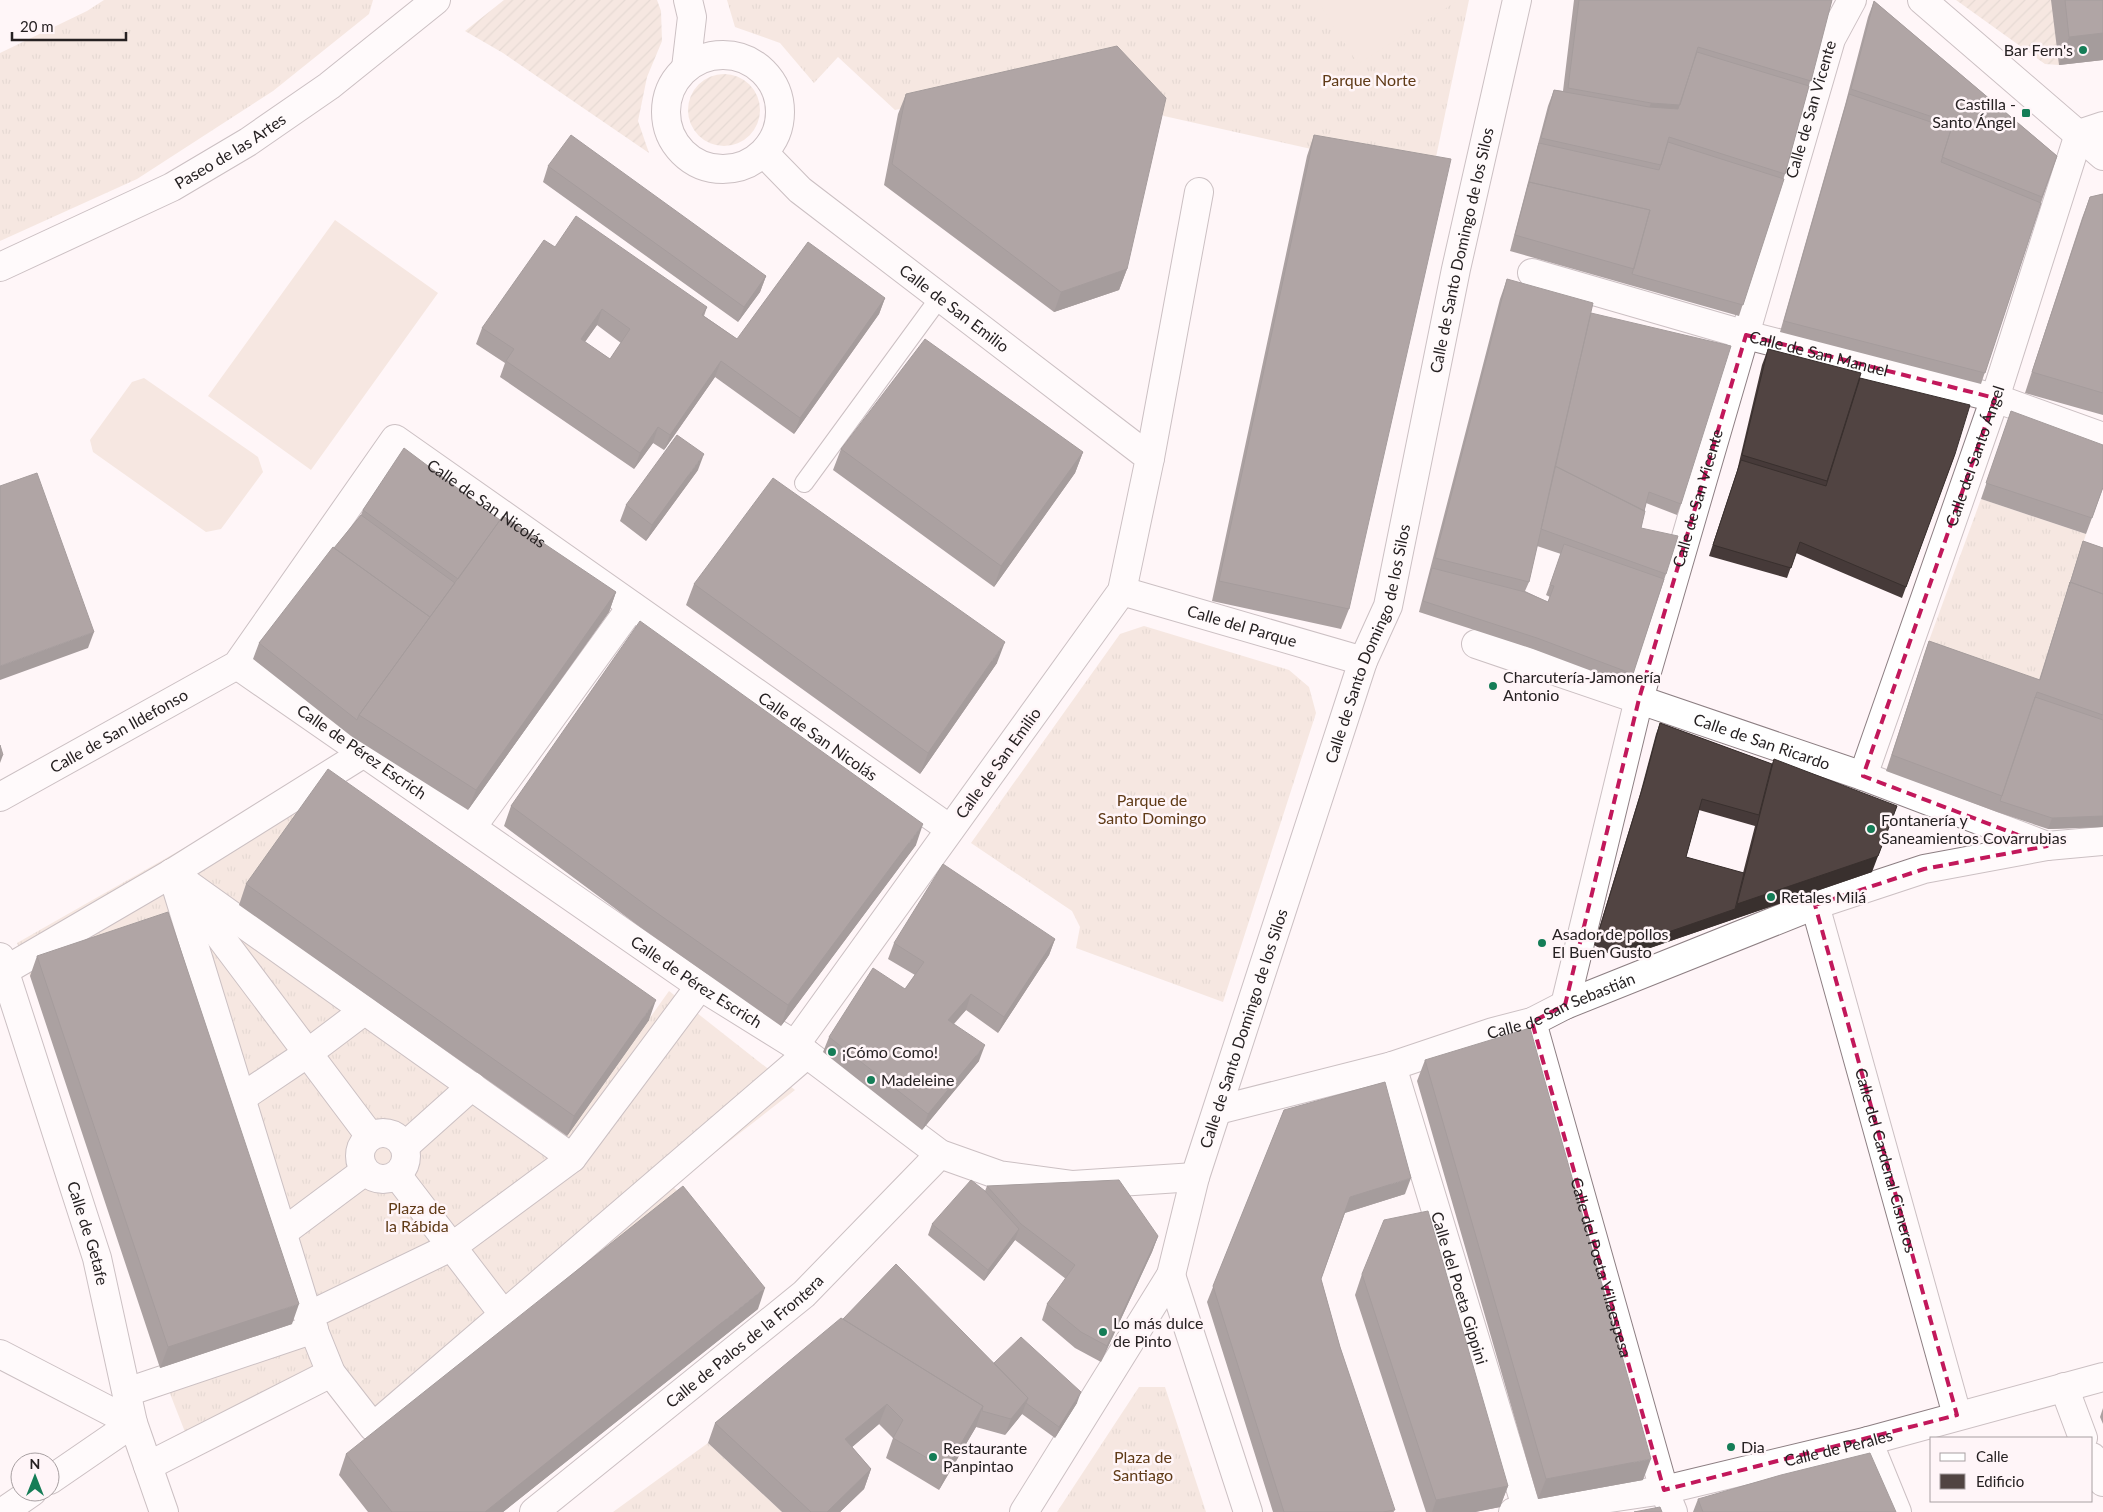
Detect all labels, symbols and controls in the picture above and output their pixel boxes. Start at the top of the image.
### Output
scale bar [12,10,126,42]
text: 20 m [20,17,54,35]
street label: Calle de San Vicente [1781,38,1839,180]
place label: Bar Fern's [2004,40,2073,59]
marker: Bar Fern's [2077,44,2089,56]
park label: Parque Norte [1322,70,1416,89]
place label: Castilla - Santo Ángel [1932,94,2016,131]
marker: Castilla - Santo Ángel [2020,107,2032,119]
street label: Paseo de las Artes [171,109,289,192]
street label: Calle de Santo Domingo de los Silos [1425,126,1497,375]
street label: Calle de San Emilio [896,260,1013,356]
street label: Calle de San Manuel [1748,326,1890,380]
street label: Calle del Santo Ángel [1941,383,2007,529]
street label: Calle de San Vicente [1668,427,1726,569]
street label: Calle de San Nicolás [424,455,550,551]
street label: Calle de Santo Domingo de los Silos [1320,522,1413,765]
street label: Calle del Parque [1185,600,1299,650]
place label: Charcutería-Jamonería Antonio [1503,667,1661,704]
marker: Charcutería-Jamonería Antonio [1487,680,1499,692]
street label: Calle de San Ildefonso [46,684,191,776]
street label: Calle de San Nicolás [755,687,881,784]
street label: Calle de Pérez Escrich [294,700,431,803]
street label: Calle de San Emilio [951,704,1044,822]
street label: Calle de San Ricardo [1691,709,1833,773]
park label: Parque de Santo Domingo [1098,790,1206,827]
place label: Fontanería y Saneamientos Covarrubias [1881,810,2067,847]
marker: Fontanería y Saneamientos Covarrubias [1865,823,1877,835]
place label: Retales Milá [1781,887,1866,906]
marker: Retales Milá [1765,891,1777,903]
street label: Calle de Santo Domingo de los Silos [1195,906,1291,1150]
place label: Asador de pollos El Buen Gusto [1552,924,1668,961]
street label: Calle de Pérez Escrich [627,931,766,1031]
marker: Asador de pollos El Buen Gusto [1536,937,1548,949]
street label: Calle de San Sebastián [1484,968,1637,1042]
place label: ¡Cómo Como! [842,1042,938,1061]
marker: ¡Cómo Como! [826,1046,838,1058]
street label: Calle del Cardenal Cisneros [1852,1066,1921,1255]
place label: Madeleine [881,1070,954,1089]
marker: Madeleine [865,1074,877,1086]
street label: Calle del Poeta Villaespesa [1567,1175,1636,1359]
street label: Calle de Getafe [64,1179,113,1287]
park label: Plaza de la Rábida [385,1198,449,1235]
street label: Calle del Poeta Gippini [1428,1209,1492,1366]
street label: Calle de Palos de la Frontera [661,1270,827,1411]
place label: Lo más dulce de Pinto [1113,1313,1204,1350]
marker: Lo más dulce de Pinto [1097,1326,1109,1338]
street label: Calle de Perales [1782,1425,1895,1470]
place label: Dia [1741,1437,1765,1456]
legend [1930,1437,2093,1502]
place label: Restaurante Panpintao [943,1438,1027,1475]
marker: Dia [1725,1441,1737,1453]
park label: Plaza de Santiago [1113,1447,1173,1484]
text: Calle [1976,1447,2009,1465]
marker: Restaurante Panpintao [927,1451,939,1463]
north arrow [10,1452,60,1502]
text: N [30,1455,40,1472]
text: Edificio [1976,1472,2024,1490]

